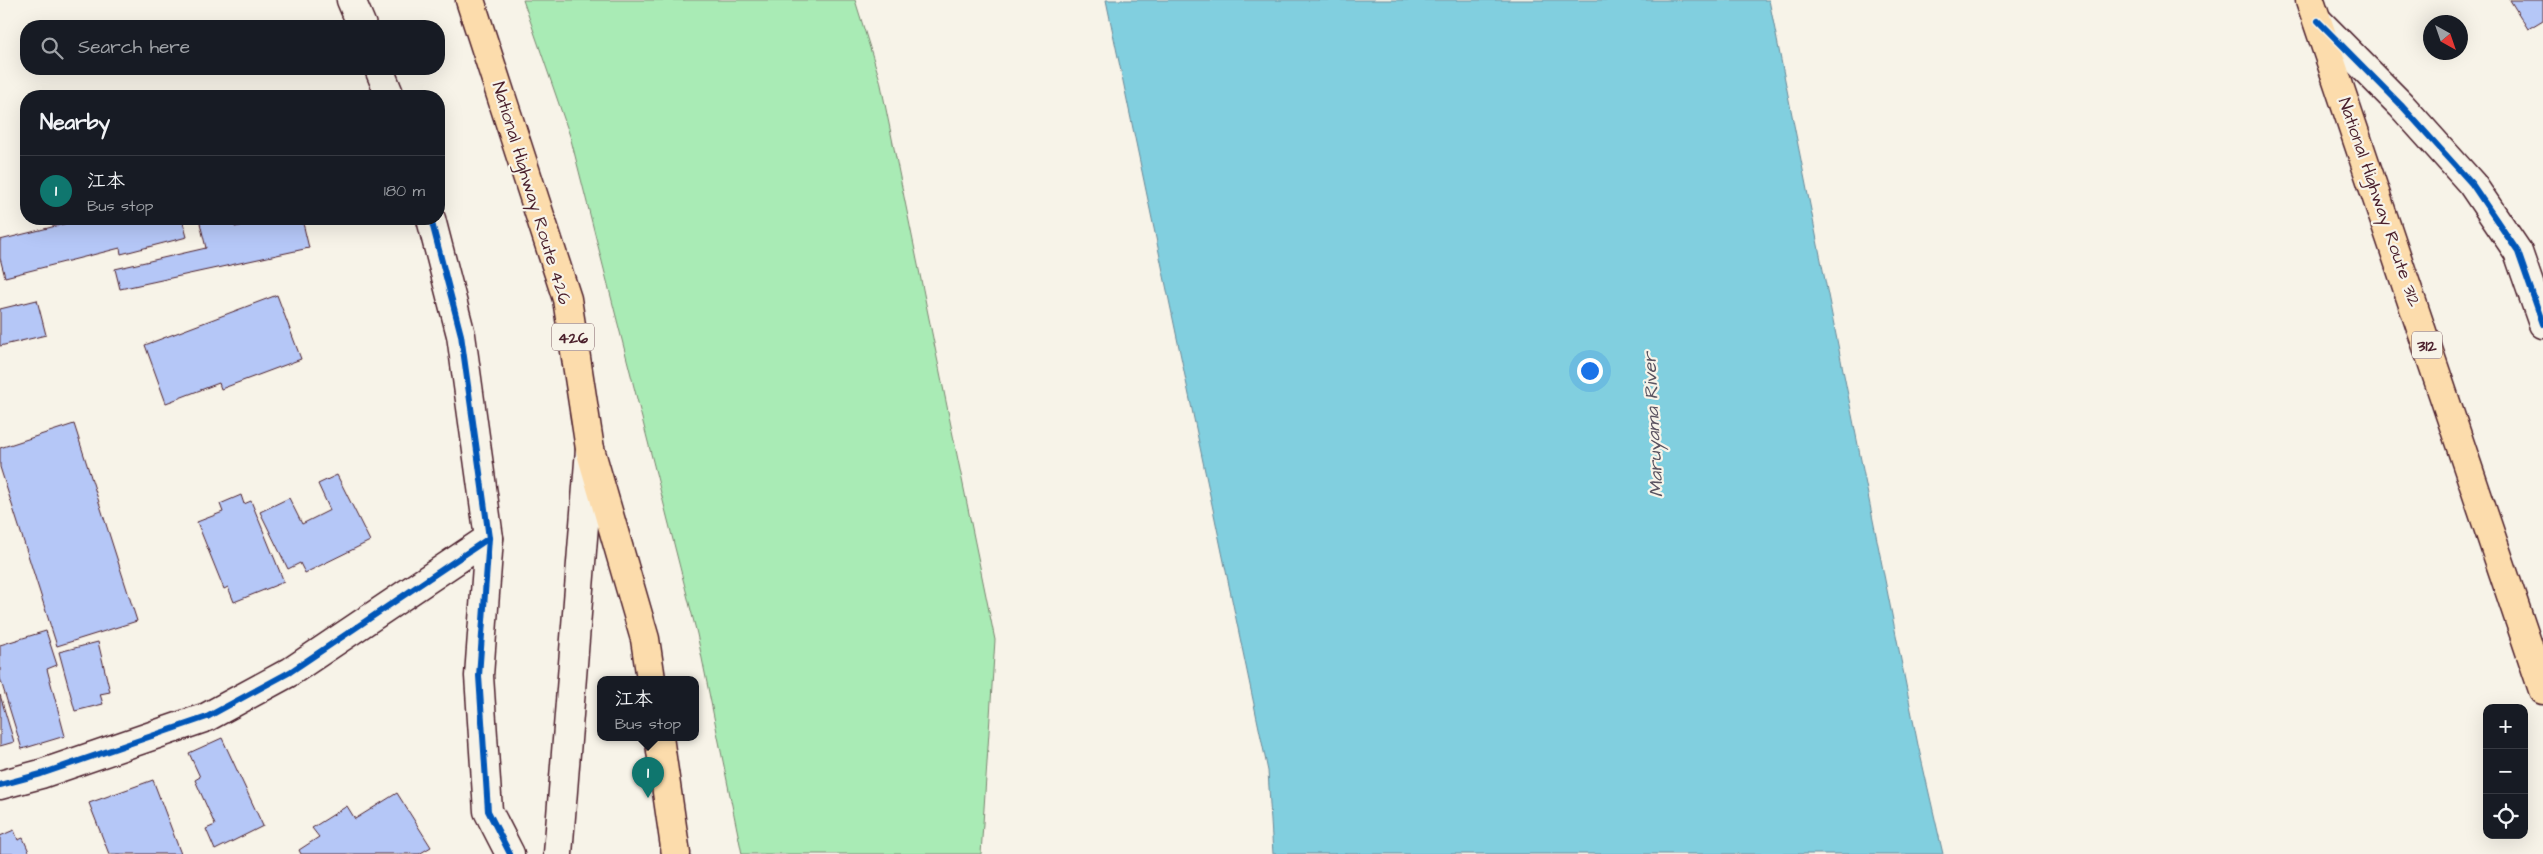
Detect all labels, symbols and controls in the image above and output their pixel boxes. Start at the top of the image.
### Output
north arrow [2423,15,2468,60]
search box [20,20,445,75]
icon: search [38,34,66,62]
text: Search here [78,34,190,61]
street label: National Highway Route 426 [485,79,577,308]
street label: National Highway Route 312 [2331,94,2427,311]
text: Nearby [40,108,110,137]
text: 江本 [87,168,125,195]
text: 1 [55,180,57,202]
text: 180 m [384,180,425,202]
text: Bus stop [87,195,153,217]
road number: 426 [552,324,594,351]
road number: 312 [2412,332,2442,358]
water label: Maruyama River [1636,349,1671,498]
your location [1577,358,1603,384]
popup [597,676,699,741]
text: 江本 [615,686,653,713]
map controls [2483,704,2528,839]
button: + [2483,704,2528,749]
text: Bus stop [615,713,681,735]
button: − [2483,749,2528,794]
pin: 1 [632,757,664,798]
button: locate [2483,794,2528,839]

